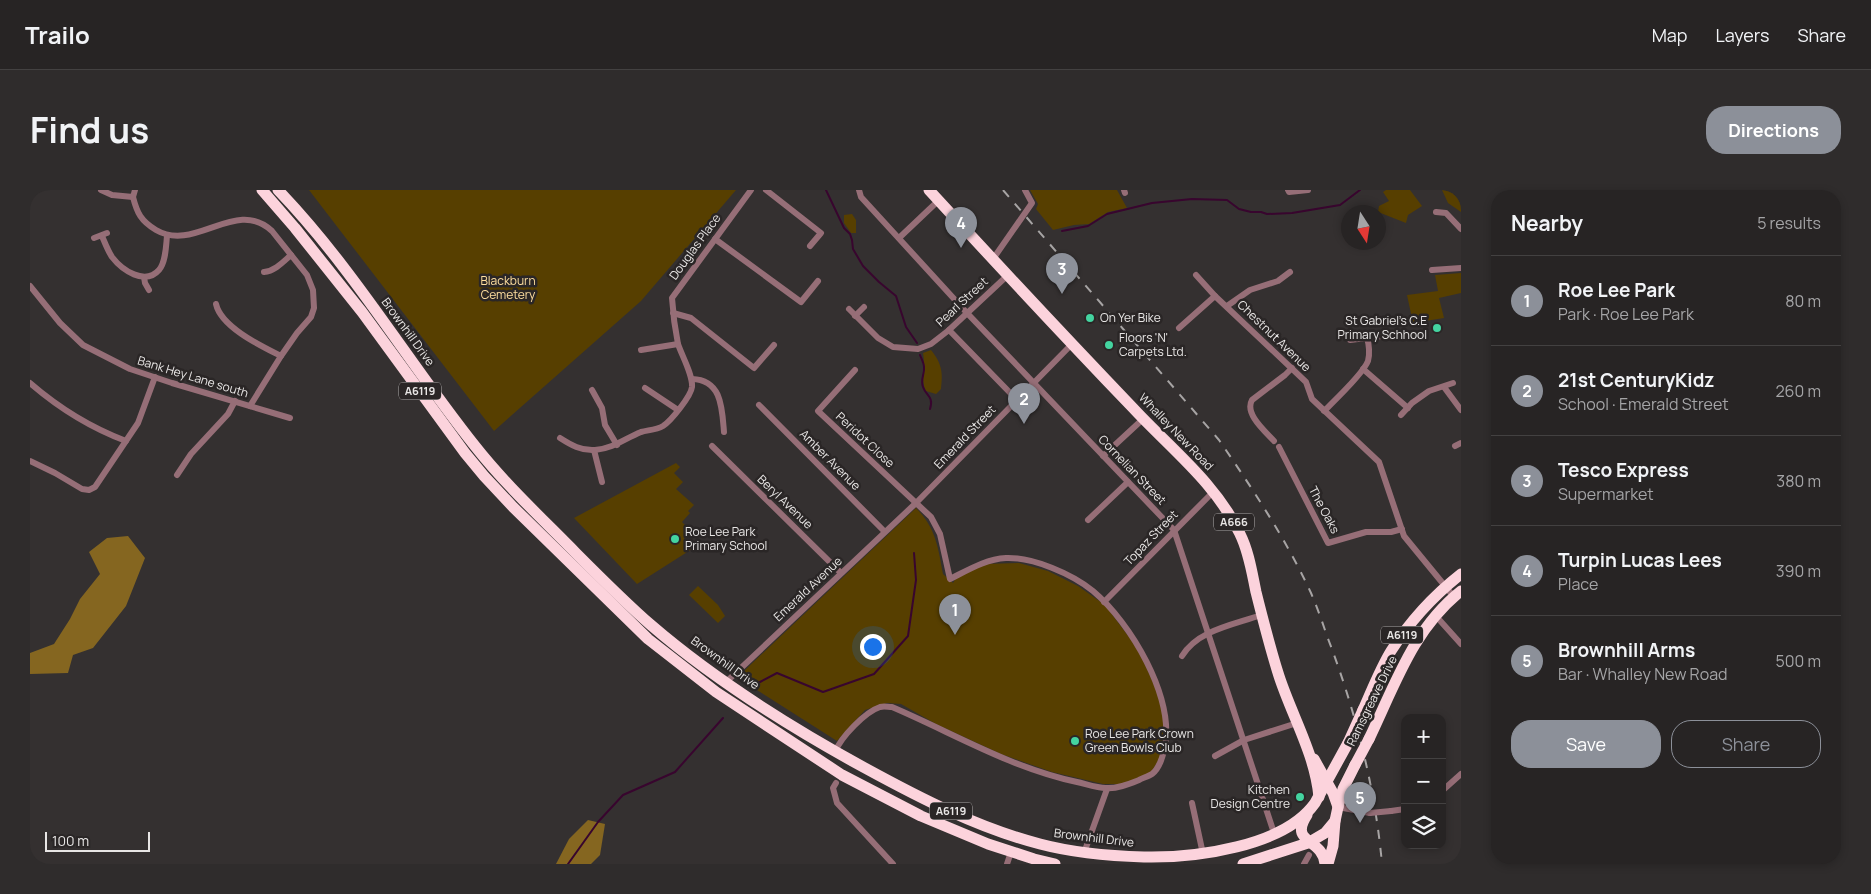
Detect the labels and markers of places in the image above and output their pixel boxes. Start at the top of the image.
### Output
pin: 4 [945,207,977,248]
pin: 3 [1046,253,1078,294]
place label: On Yer Bike [1100,309,1161,326]
marker: On Yer Bike [1084,312,1096,324]
place label: St Gabriel's C.E Primary Schhool [1338,312,1427,343]
marker: St Gabriel's C.E Primary Schhool [1431,322,1443,334]
place label: Floors 'N' Carpets Ltd. [1119,329,1187,360]
marker: Floors 'N' Carpets Ltd. [1103,339,1115,351]
pin: 2 [1008,383,1040,424]
place label: Roe Lee Park Primary School [685,523,767,554]
marker: Roe Lee Park Primary School [669,533,681,545]
pin: 1 [939,594,971,635]
place label: Roe Lee Park Crown Green Bowls Club [1085,725,1194,756]
marker: Roe Lee Park Crown Green Bowls Club [1069,735,1081,747]
place label: Kitchen Design Centre [1211,781,1290,812]
pin: 5 [1344,782,1376,823]
marker: Kitchen Design Centre [1294,791,1306,803]

